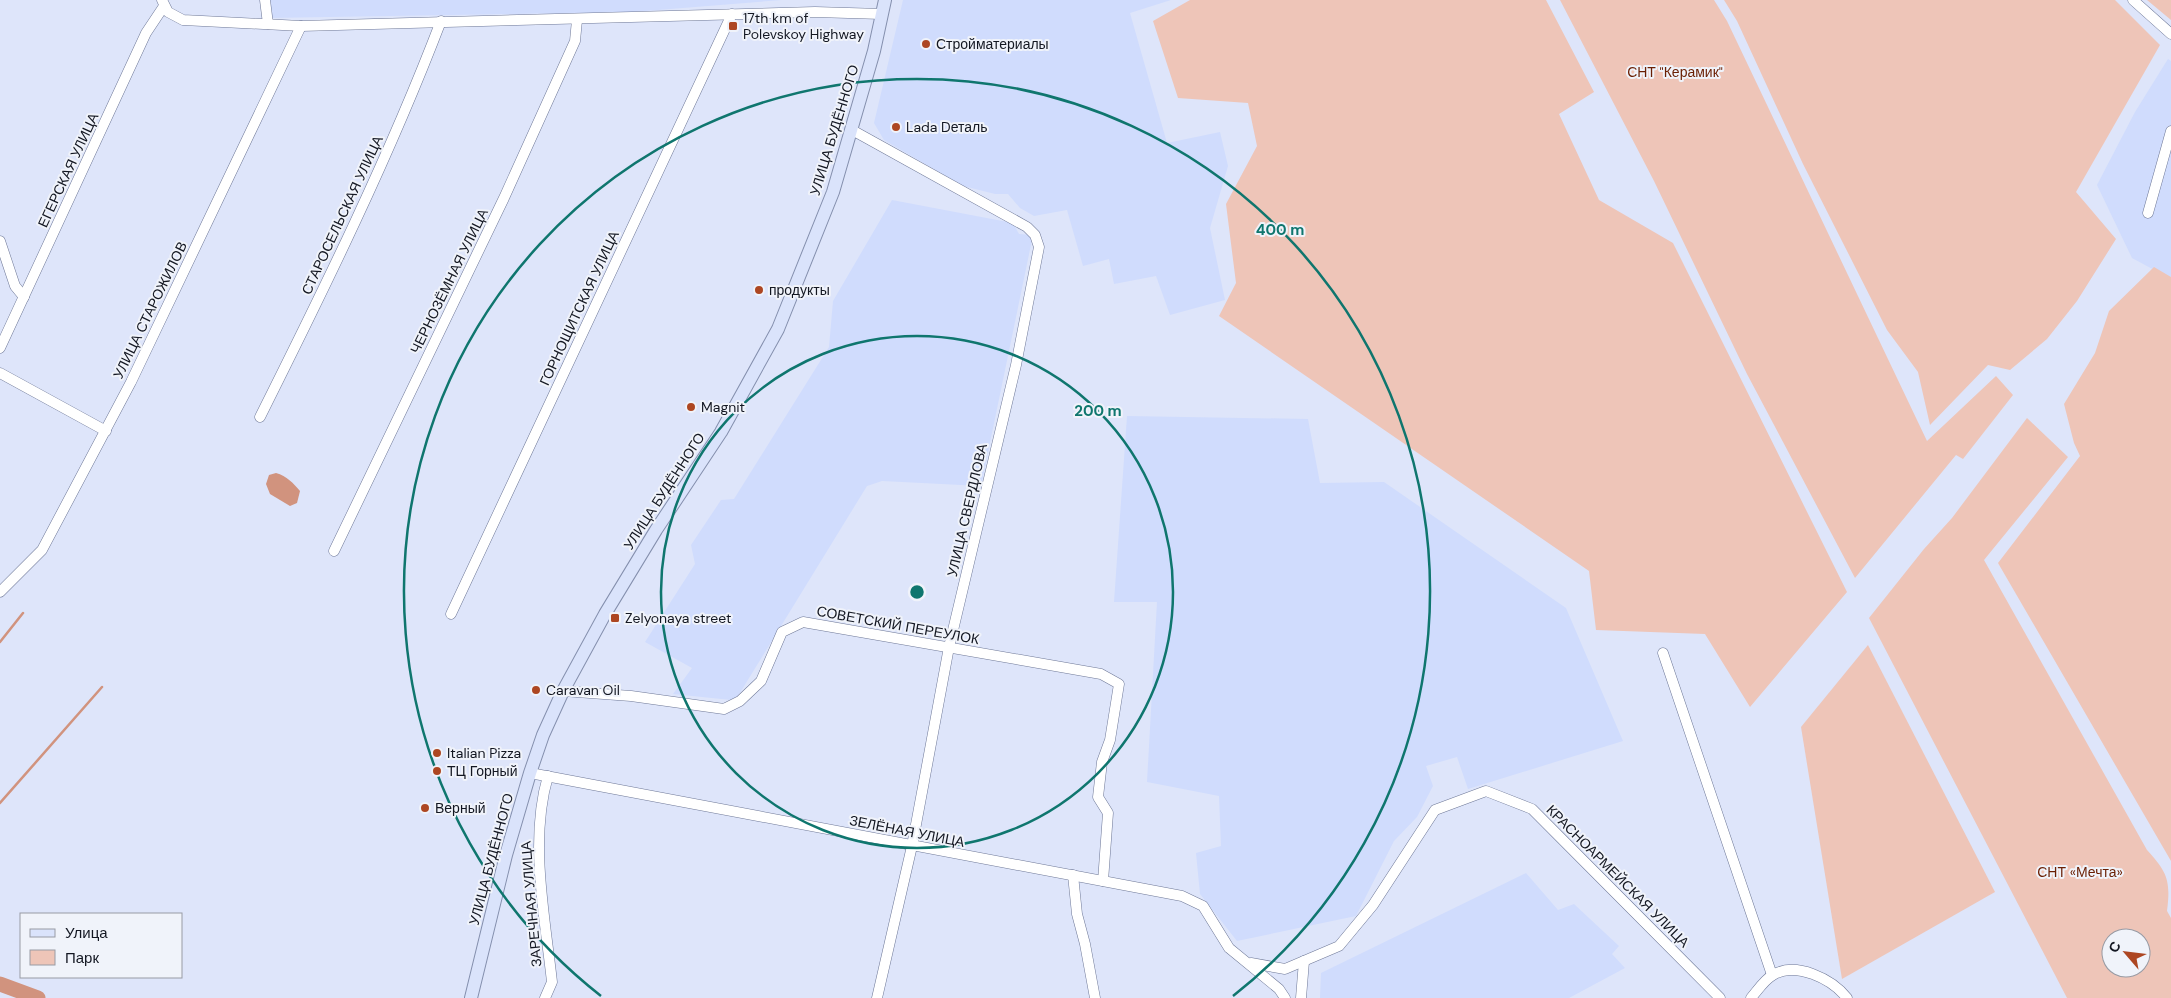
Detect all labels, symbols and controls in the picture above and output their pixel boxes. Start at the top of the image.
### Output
place label: 17th km of Polevskoy Highway [743,9,864,43]
marker: 17th km of Polevskoy Highway [727,20,739,32]
place label: Стройматериалы [936,35,1049,53]
marker: Стройматериалы [920,38,932,50]
street label: УЛИЦА БУДЁННОГО [806,62,862,198]
park label: СНТ "Керамик" [1627,63,1723,81]
street label: ЕГЕРСКАЯ УЛИЦА [34,109,103,230]
place label: Lada Dеталь [906,118,988,136]
marker: Lada Dеталь [890,121,902,133]
street label: СТАРОСЕЛЬСКАЯ УЛИЦА [297,132,387,297]
street label: ЧЕРНОЗЁМНАЯ УЛИЦА [406,205,492,356]
text: 400 m [1256,220,1304,240]
street label: ГОРНОЩИТСКАЯ УЛИЦА [535,227,623,388]
street label: УЛИЦА СТАРОЖИЛОВ [109,239,191,381]
place label: продукты [769,281,830,299]
marker: продукты [753,284,765,296]
place label: Magnit [701,398,745,416]
marker: Magnit [685,401,697,413]
text: 200 m [1074,401,1122,421]
street label: УЛИЦА БУДЁННОГО [619,429,709,553]
street label: УЛИЦА СВЕРДЛОВА [943,441,991,578]
centre of rings [908,583,926,601]
street label: СОВЕТСКИЙ ПЕРЕУЛОК [815,602,982,648]
place label: Zelyonaya street [625,609,731,627]
marker: Zelyonaya street [609,612,621,624]
place label: Caravan Oil [546,681,620,699]
marker: Caravan Oil [530,684,542,696]
place label: Italian Pizza [447,744,521,762]
marker: Italian Pizza [431,747,443,759]
place label: ТЦ Горный [447,762,517,780]
marker: ТЦ Горный [431,765,443,777]
street label: УЛИЦА БУДЁННОГО [465,791,517,927]
place label: Верный [435,799,486,817]
street label: КРАСНОАРМЕЙСКАЯ УЛИЦА [1543,801,1694,952]
marker: Верный [419,802,431,814]
street label: ЗЕЛЁНАЯ УЛИЦА [848,811,967,851]
street label: ЗАРЕЧНАЯ УЛИЦА [516,840,545,968]
park label: СНТ «Мечта» [2037,863,2123,881]
legend [20,913,182,978]
text: Улица [65,923,108,943]
north arrow [2101,928,2151,978]
text: С [2104,938,2125,956]
text: Парк [65,948,99,968]

